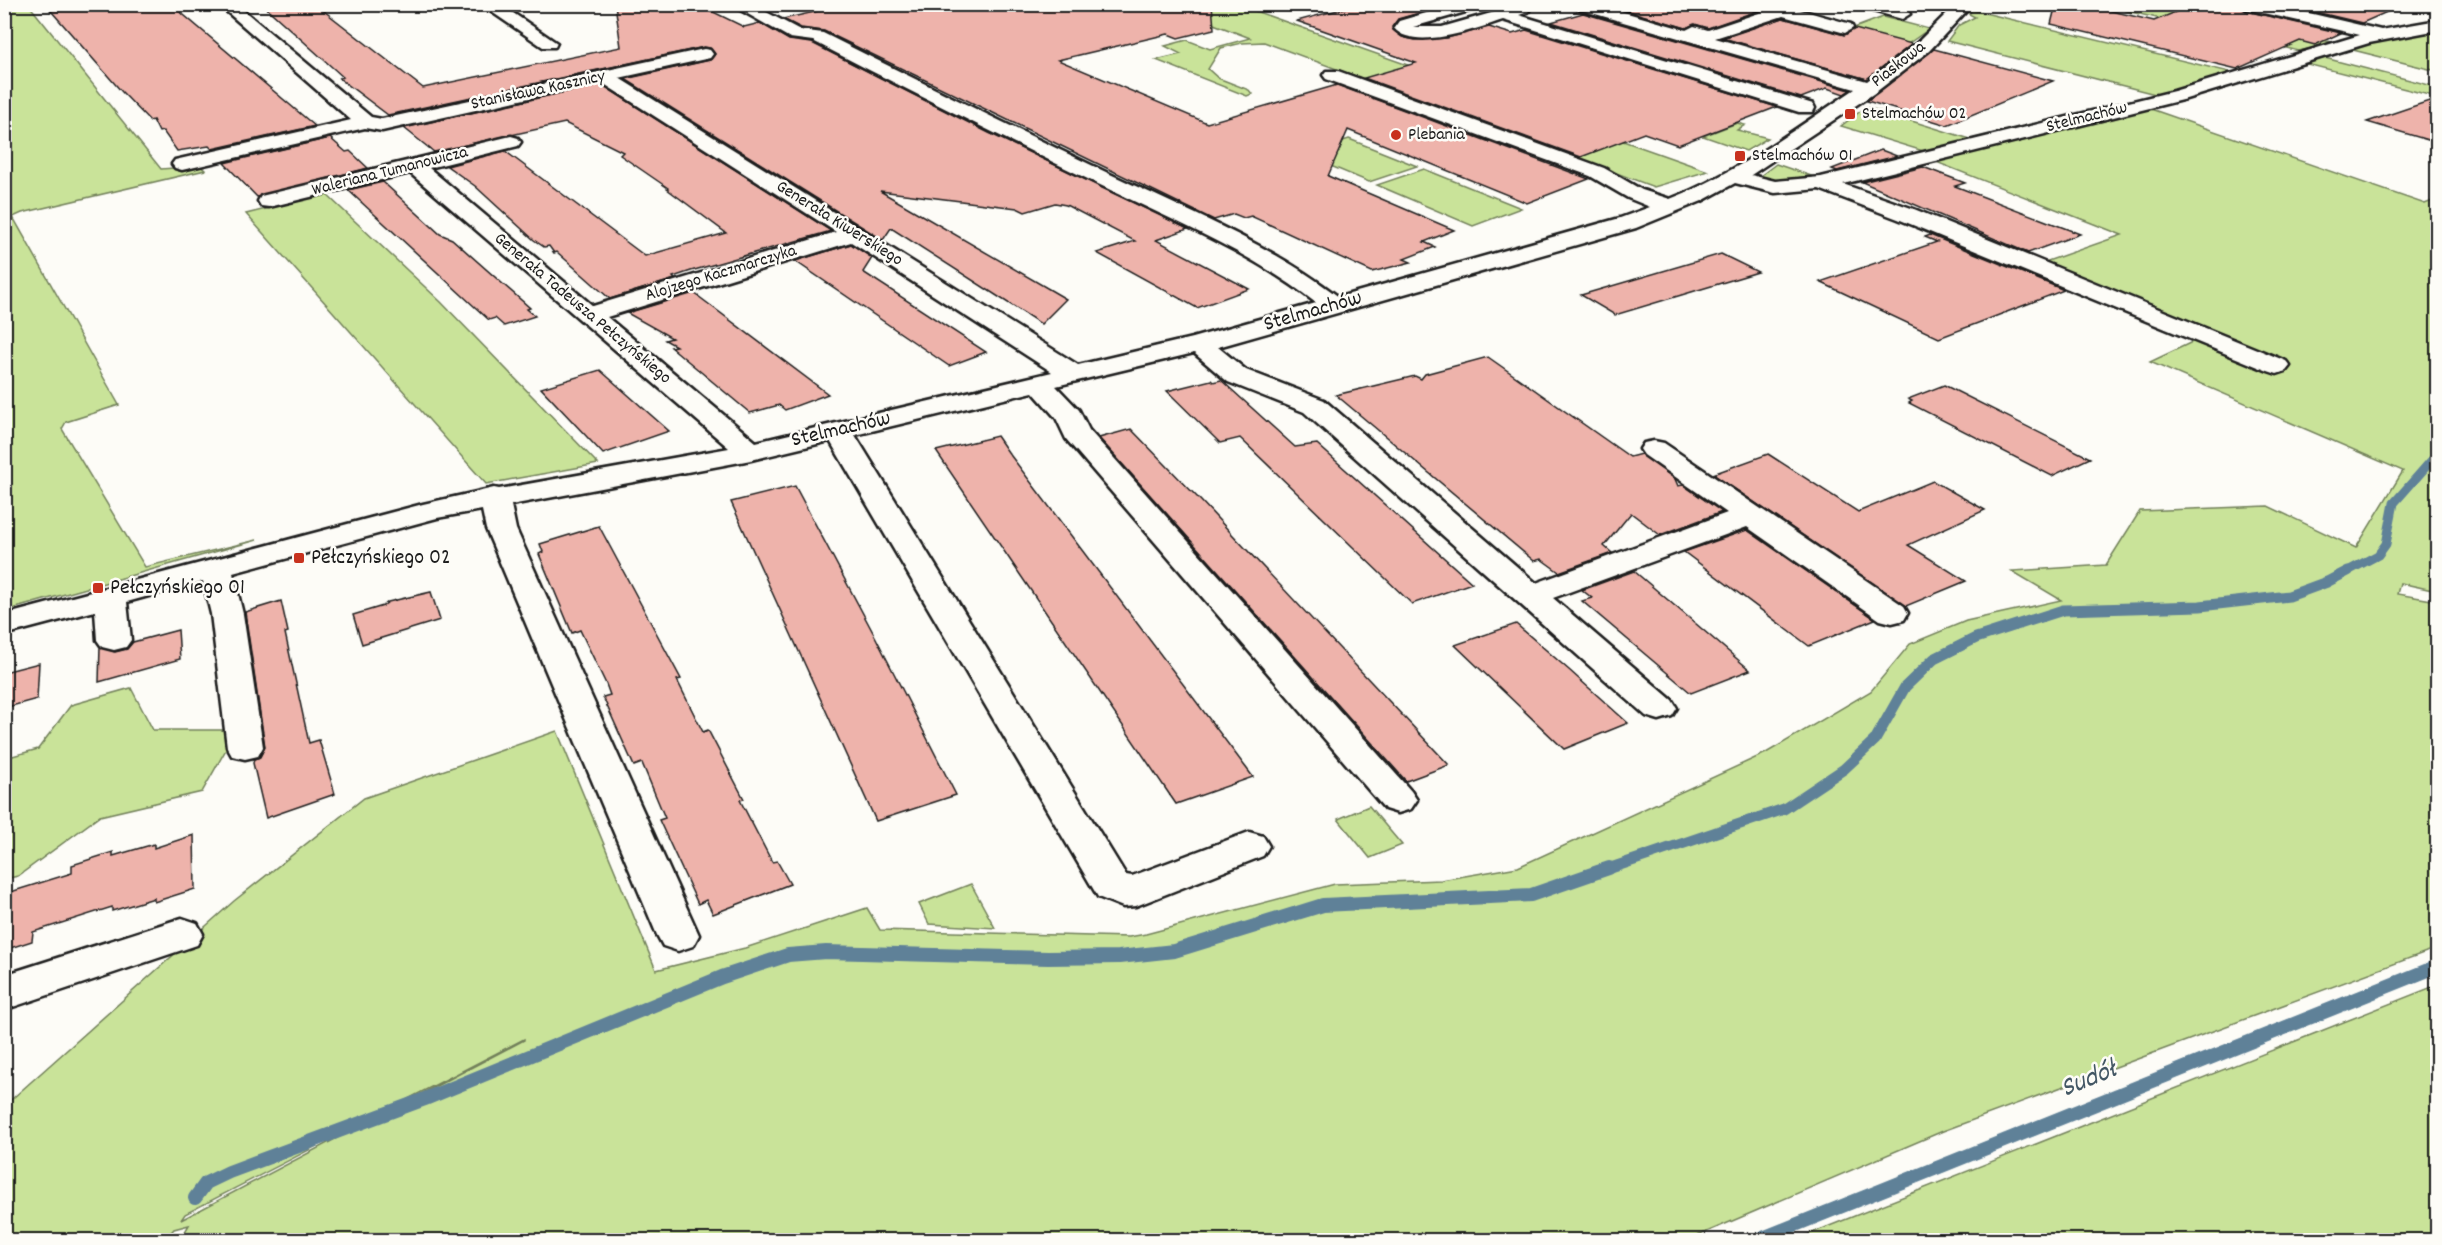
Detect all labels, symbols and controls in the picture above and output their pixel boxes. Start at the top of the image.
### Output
street label: Piaskowa [1867,35,1932,94]
street label: Stanisława Kasznicy [469,64,608,117]
street label: Stelmachów [2044,96,2130,140]
place label: Stelmachów 02 [1862,102,1966,127]
marker: Stelmachów 02 [1843,107,1857,121]
place label: Plebania [1408,123,1465,148]
marker: Plebania [1389,128,1403,142]
street label: Waleriana Tumanowicza [309,140,471,203]
place label: Stelmachów 01 [1752,144,1853,169]
marker: Stelmachów 01 [1733,149,1747,163]
street label: Generała Kiwerskiego [771,175,907,273]
street label: Generała Tadeusza Pełczyńskiego [488,227,676,391]
street label: Alojzego Kaczmarczyka [642,239,800,309]
street label: Stelmachów [1260,283,1366,341]
street label: Stelmachów [788,404,894,456]
place label: Pełczyńskiego 02 [311,543,451,574]
marker: Pełczyńskiego 02 [292,551,306,565]
place label: Pełczyńskiego 01 [110,573,245,604]
marker: Pełczyńskiego 01 [91,581,105,595]
water label: Sudół [2055,1051,2126,1110]

